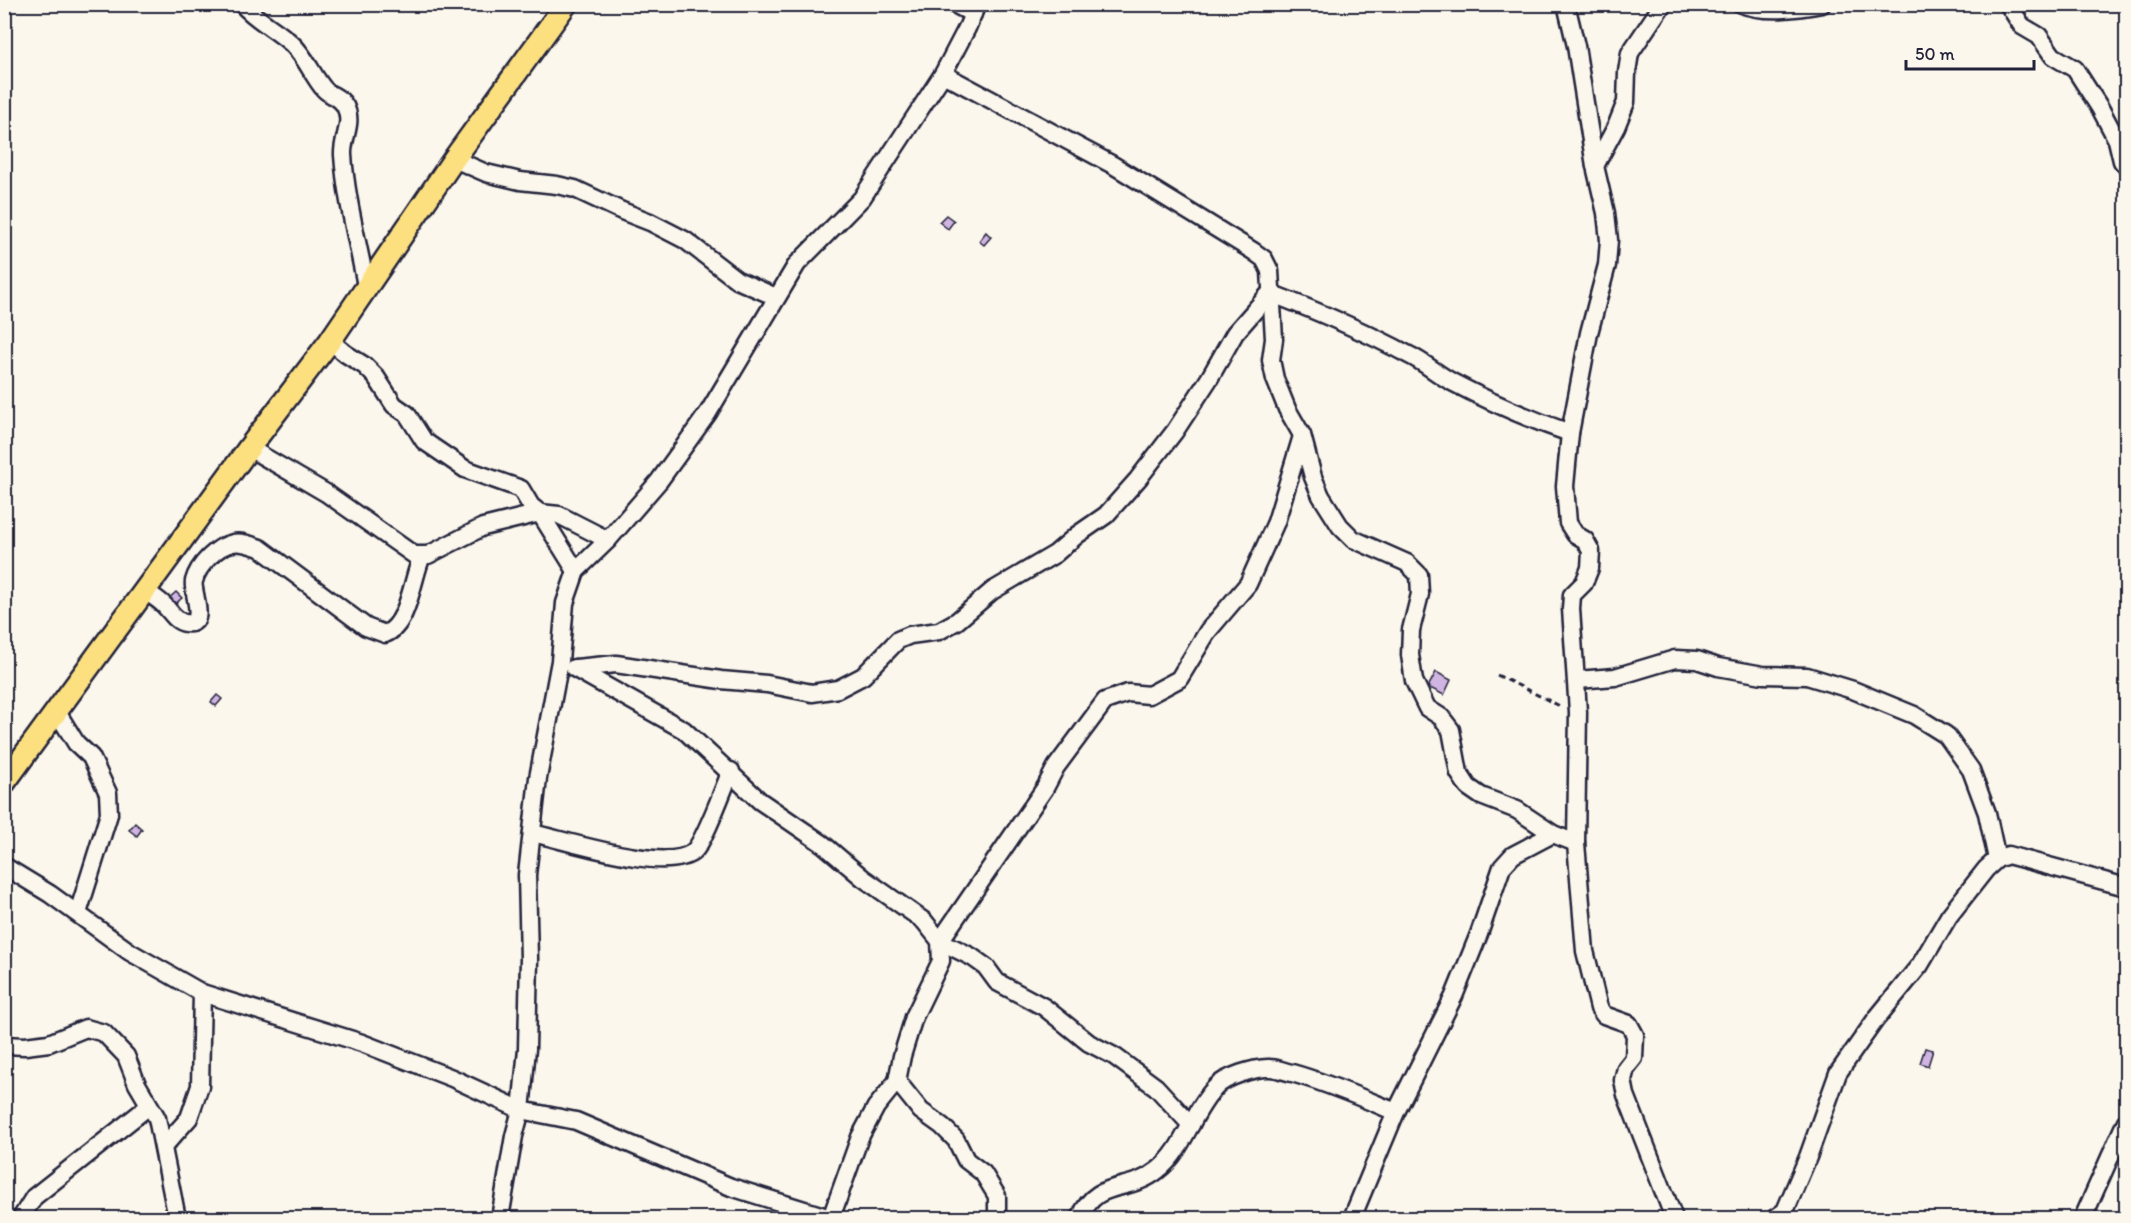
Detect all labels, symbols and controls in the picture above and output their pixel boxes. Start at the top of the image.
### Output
scale bar [1906,33,2034,71]
text: 50 m [1915,43,1955,65]

